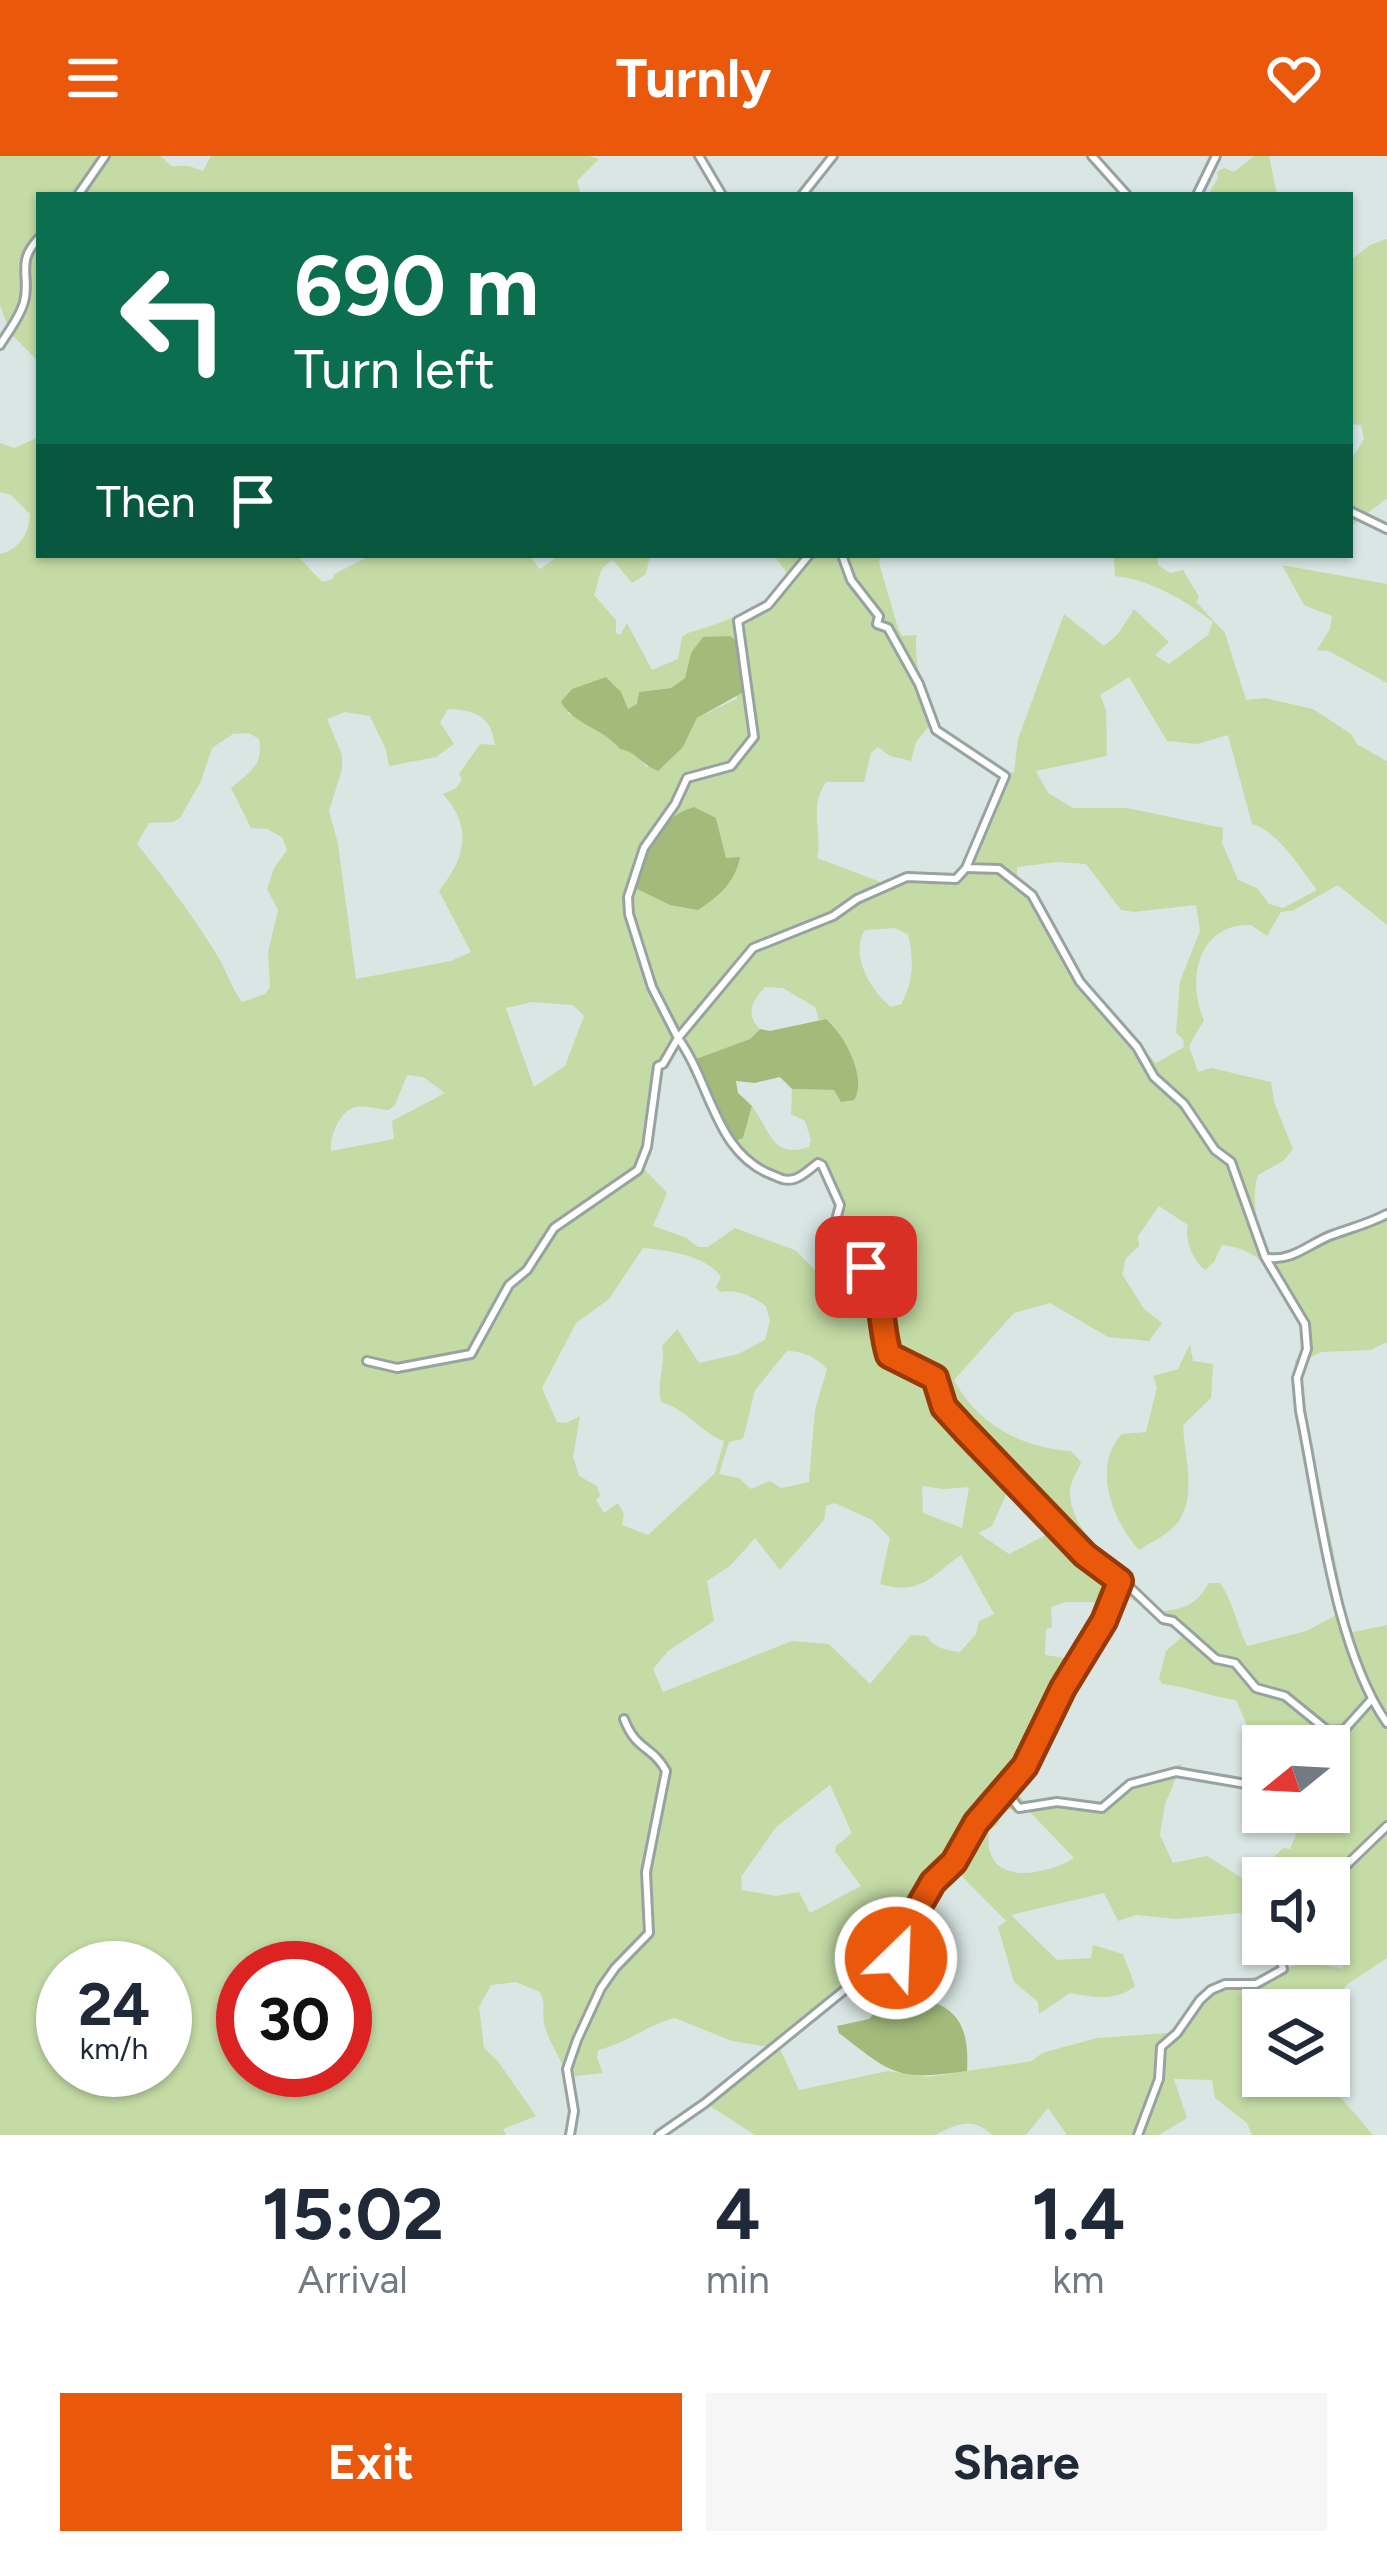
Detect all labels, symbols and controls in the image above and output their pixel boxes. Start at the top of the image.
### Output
icon: menu [60,45,126,111]
icon: heart [1261,45,1327,111]
text: Turnly [616,46,771,111]
text: 690 m [294,235,539,336]
icon: left [96,240,252,396]
text: Turn left [294,337,495,402]
icon: arrive [220,468,286,534]
text: Then [96,474,196,528]
pin [815,1216,917,1318]
icon: arrive [833,1234,899,1300]
north arrow [1242,1725,1350,1833]
map controls [1242,1725,1350,2097]
button: sound [1242,1857,1350,1965]
position arrow [833,1895,959,2021]
speed limit sign: 30 [216,1941,372,2097]
text: 24 [78,1968,150,2040]
button: layers [1242,1989,1350,2097]
text: km/h [80,2030,148,2067]
text: 15:02 [262,2171,444,2257]
text: 4 [715,2171,760,2257]
text: 1.4 [1031,2171,1125,2257]
text: Arrival [298,2256,408,2303]
text: min [706,2256,770,2303]
text: km [1052,2256,1104,2303]
button: Exit [60,2393,682,2531]
button: Share [706,2393,1327,2531]

